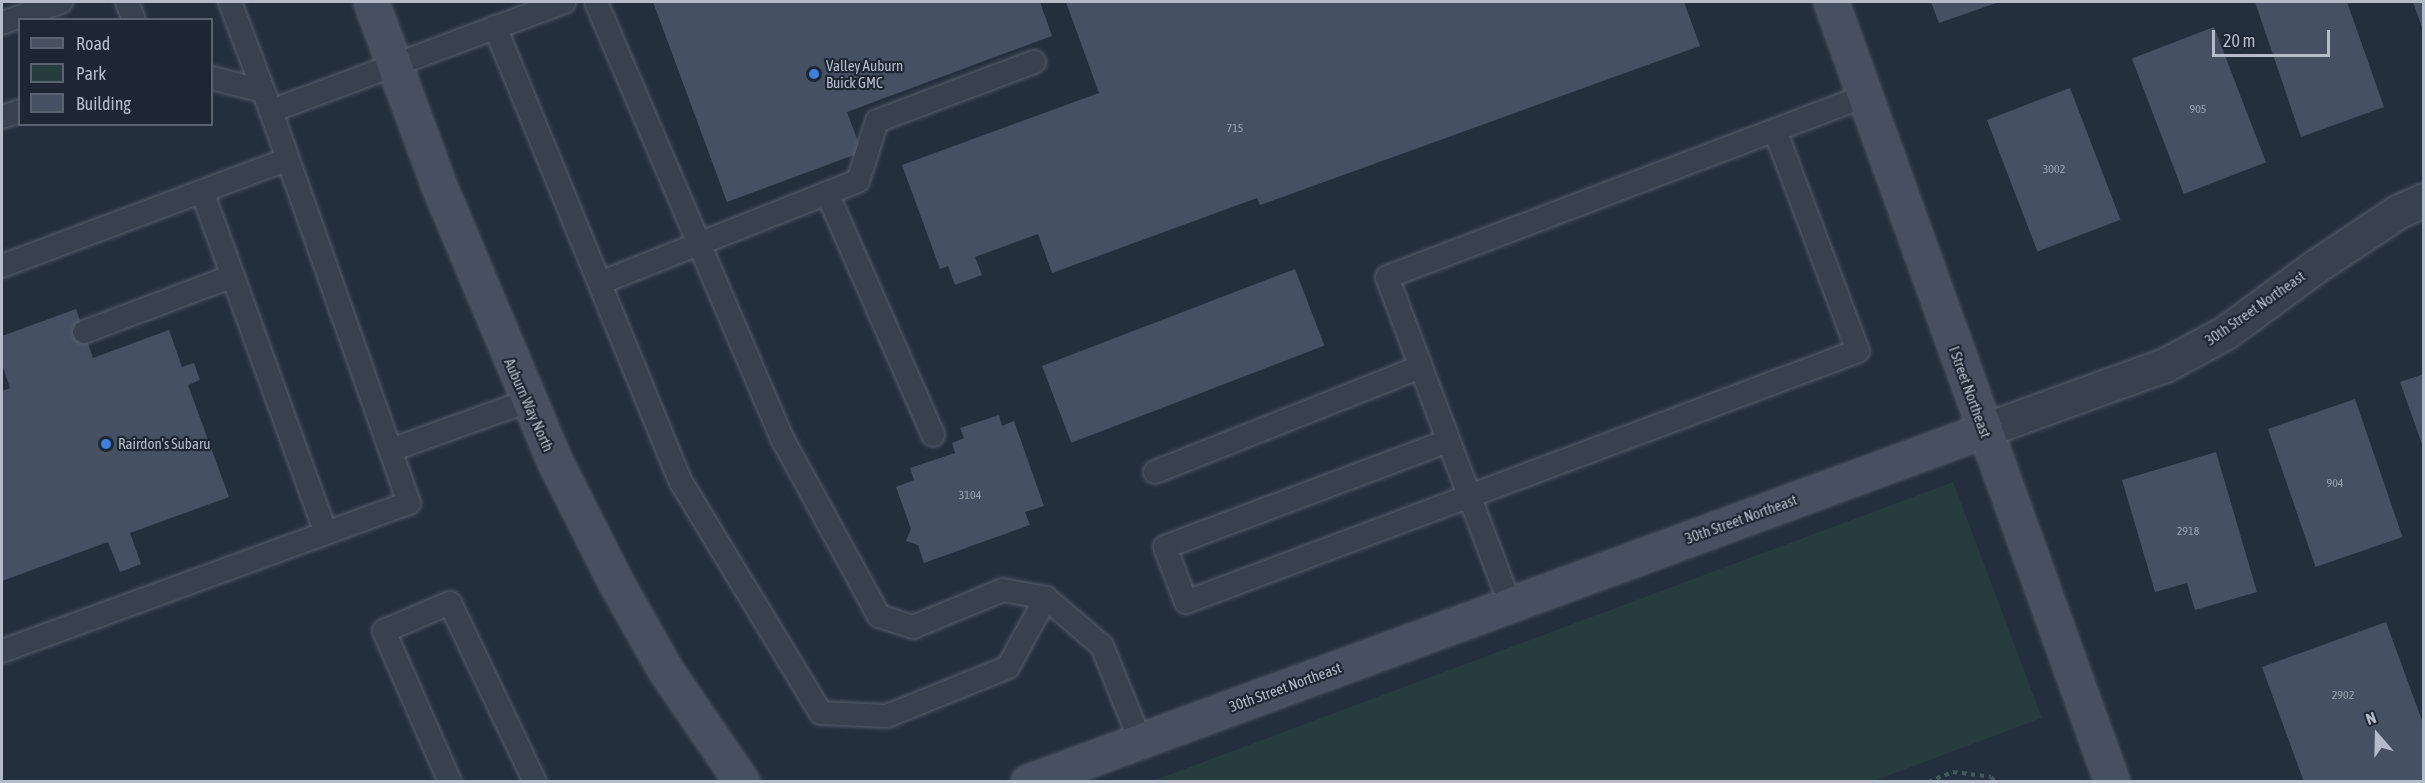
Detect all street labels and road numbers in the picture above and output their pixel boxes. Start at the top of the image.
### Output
street label: 30th Street Northeast [2202,267,2308,349]
street label: I Street Northeast [1945,344,1995,440]
street label: Auburn Way North [500,356,558,454]
street label: 30th Street Northeast [1683,490,1799,548]
street label: 30th Street Northeast [1227,658,1343,716]

